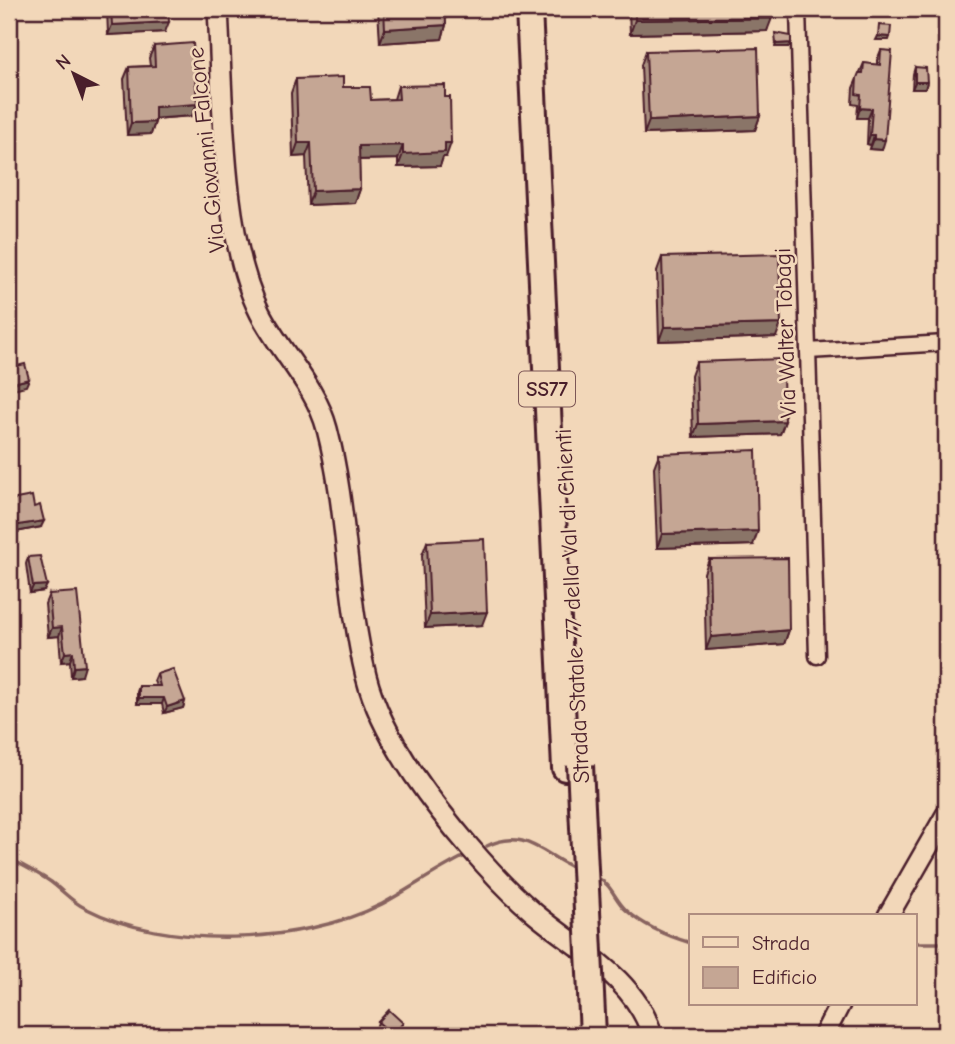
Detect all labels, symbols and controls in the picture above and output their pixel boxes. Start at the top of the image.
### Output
north arrow [38,38,108,108]
street label: Via Giovanni Falcone [182,46,231,254]
text: N [51,50,75,74]
street label: Via Walter Tobagi [769,247,802,419]
road number: SS77 [519,372,575,406]
street label: Strada Statale 77 della Val di Chienti [550,428,595,784]
legend [689,914,916,1006]
text: Strada [752,931,810,955]
text: Edificio [752,965,817,989]

